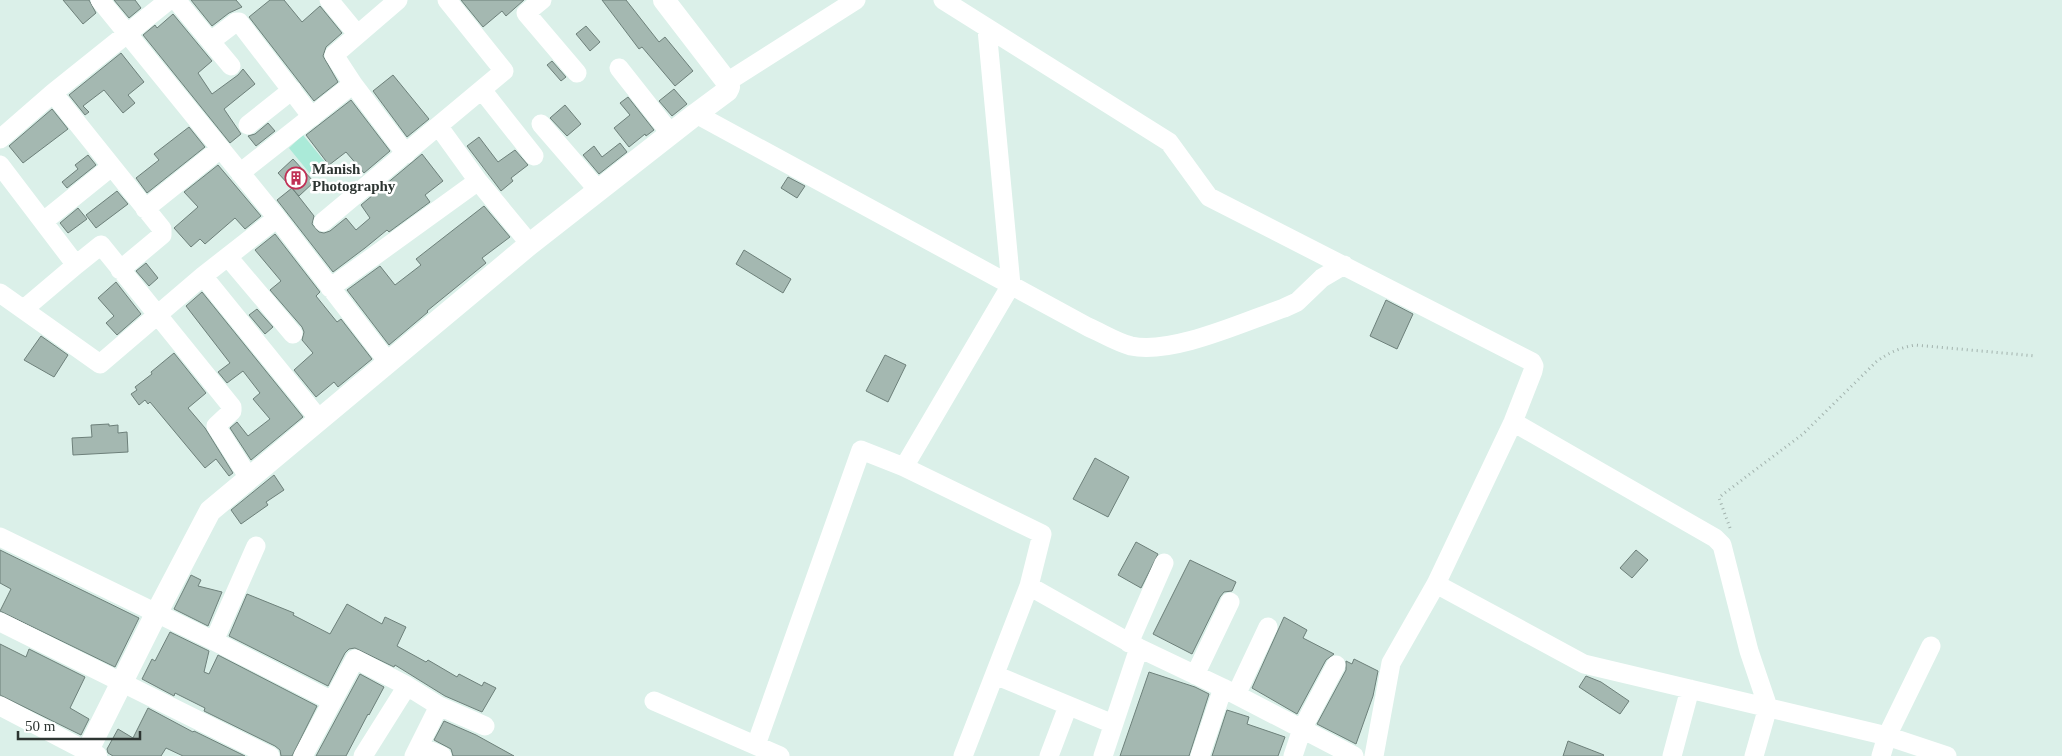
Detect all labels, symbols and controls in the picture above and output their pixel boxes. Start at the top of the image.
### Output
place label: Manish Photography [312,161,396,194]
building icon: Manish Photography [284,166,308,190]
scale bar [18,708,140,740]
text: 50 m [25,718,56,734]

